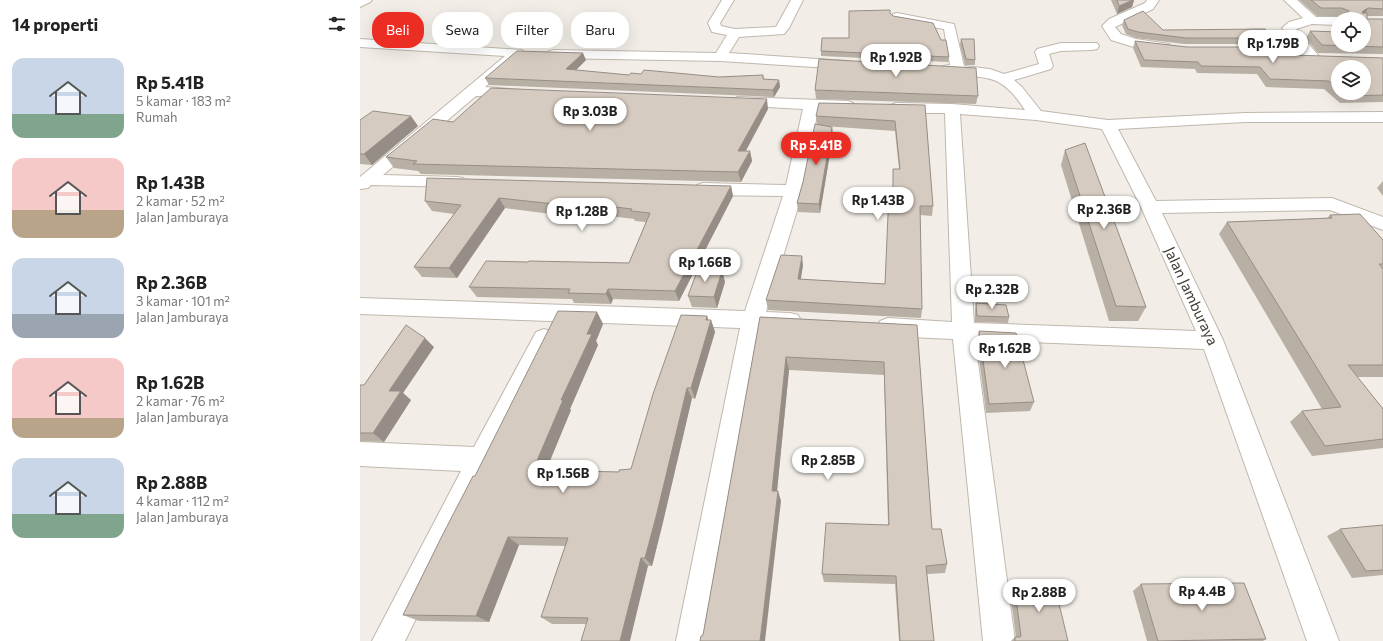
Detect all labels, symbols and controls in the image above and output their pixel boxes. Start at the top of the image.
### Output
chip: Beli [372,12,424,48]
chip: Sewa [432,12,493,48]
chip: Filter [501,12,563,48]
chip: Baru [571,12,629,48]
map controls [1331,12,1371,100]
button: locate [1331,12,1371,52]
icon: filters [326,13,348,35]
text: 14 properti [12,14,98,35]
pin: Rp 1.79B [1232,30,1314,64]
text: Rp 1.79B [1247,35,1299,51]
pin: Rp 1.92B [855,44,937,78]
text: Rp 1.92B [870,49,922,65]
button: layers [1331,60,1371,100]
text: Rp 5.41B [136,72,204,93]
icon: home [44,74,92,122]
text: 5 kamar · 183 m² [136,93,231,109]
pin: Rp 3.03B [549,98,631,132]
text: Rp 3.03B [563,103,617,119]
text: Rumah [136,109,178,125]
pin: Rp 5.41B [775,132,857,166]
text: Rp 5.41B [790,137,842,153]
text: Rp 1.43B [136,172,205,193]
icon: home [44,174,92,222]
pin: Rp 1.43B [837,187,919,221]
text: Rp 1.43B [852,192,904,208]
text: 2 kamar · 52 m² [136,193,225,209]
pin: Rp 2.36B [1063,196,1145,230]
pin: Rp 1.28B [541,198,623,232]
text: Rp 2.36B [1077,201,1131,217]
text: Rp 1.28B [556,203,608,219]
text: Jalan Jamburaya [136,209,229,225]
street label: Jalan Jamburaya [1161,243,1223,348]
pin: Rp 1.66B [664,249,746,283]
text: Rp 1.66B [679,254,731,270]
text: Rp 2.36B [136,272,207,293]
icon: home [44,274,92,322]
pin: Rp 2.32B [951,276,1033,310]
text: Rp 2.32B [965,281,1019,297]
text: 3 kamar · 101 m² [136,293,230,309]
text: Jalan Jamburaya [136,309,229,325]
pin: Rp 1.62B [964,335,1046,369]
text: Rp 1.62B [979,340,1031,356]
text: Rp 1.62B [136,372,204,393]
icon: home [44,374,92,422]
text: 2 kamar · 76 m² [136,393,225,409]
text: Jalan Jamburaya [136,409,229,425]
pin: Rp 2.85B [787,447,869,481]
text: Rp 2.85B [801,452,855,468]
pin: Rp 1.56B [522,460,604,494]
text: Rp 1.56B [537,465,589,481]
text: Rp 2.88B [136,472,207,493]
icon: home [44,474,92,522]
text: 4 kamar · 112 m² [136,493,229,509]
text: Jalan Jamburaya [136,509,229,525]
pin: Rp 4.4B [1165,578,1239,612]
pin: Rp 2.88B [998,579,1080,613]
text: Rp 4.4B [1178,583,1226,599]
text: Rp 2.88B [1012,584,1066,600]

